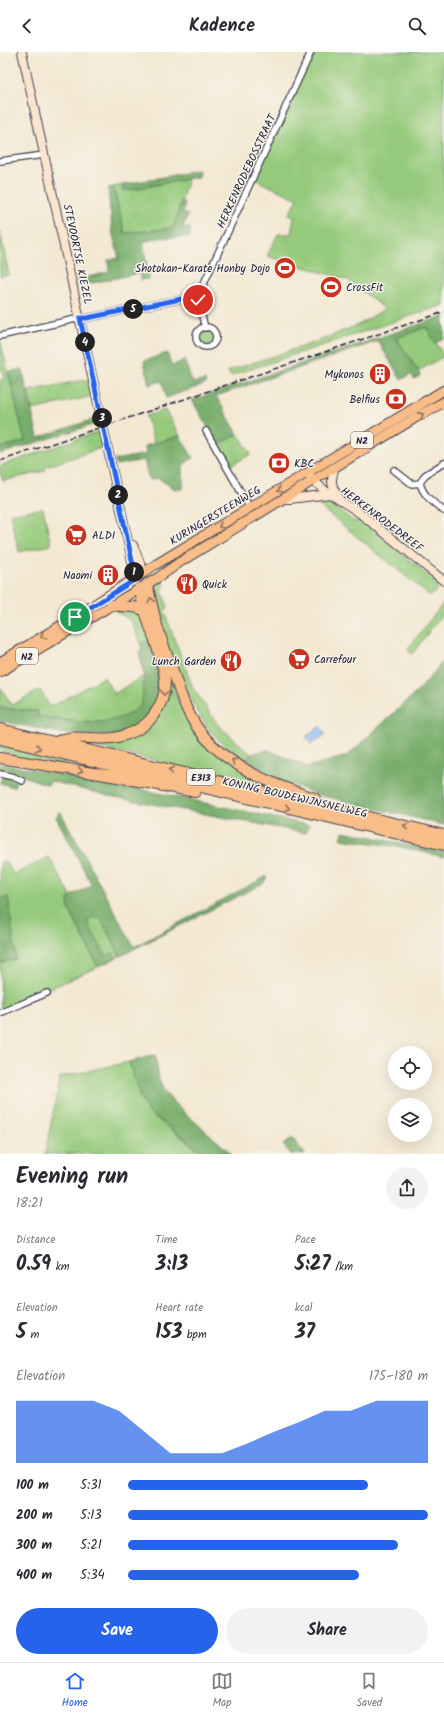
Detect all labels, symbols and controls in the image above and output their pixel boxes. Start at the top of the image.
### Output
text: Kadence [189,12,255,41]
icon: back [16,15,38,37]
icon: search [406,15,428,37]
street label: HERKENRODEBOSSTRAAT [212,110,282,232]
street label: STEVOORTSE KIEZEL [58,202,96,306]
sports icon: Shotokan-Karate Honby Dojo [272,255,298,281]
place label: Shotokan-Karate Honby Dojo [135,260,270,278]
sports icon: CrossFit [318,274,344,300]
place label: CrossFit [346,279,384,297]
pin [181,283,215,317]
icon: check [187,289,209,311]
pin: 5 [123,299,143,319]
text: 5 [130,300,136,318]
pin: 4 [75,332,95,352]
text: 4 [82,333,88,351]
building icon: Mykonos [367,361,393,387]
place label: Mykonos [324,366,364,384]
bank icon: Belfius [383,386,409,412]
place label: Belfius [350,391,380,409]
pin: 3 [92,408,112,428]
text: 3 [99,409,105,427]
one-way arrow [417,412,424,419]
road number: N2 [351,432,373,448]
bank icon: KBC [266,450,292,476]
place label: KBC [294,455,315,473]
street label: KURINGERSTEENWEG [166,481,265,550]
street label: HERKENRODEDREEF [336,483,428,558]
pin: 2 [108,485,128,505]
one-way arrow [277,485,284,493]
text: 2 [115,486,121,504]
one-way arrow [218,521,225,528]
supermarket icon: ALDI [63,522,89,548]
place label: ALDI [92,527,115,545]
building icon: Naomi [95,562,121,588]
pin: 1 [124,562,144,582]
text: 1 [132,563,136,581]
place label: Naomi [63,567,92,585]
restaurant icon: Quick [174,571,200,597]
place label: Quick [202,576,228,594]
one-way arrow [147,597,155,603]
pin [58,600,92,634]
icon: arrive [64,606,86,628]
one-way arrow [40,632,47,639]
supermarket icon: Carrefour [286,646,312,672]
road number: N2 [16,648,38,664]
restaurant icon: Lunch Garden [218,648,244,674]
place label: Carrefour [314,651,357,669]
place label: Lunch Garden [152,653,216,671]
one-way arrow [160,690,169,696]
one-way arrow [34,743,41,752]
one-way arrow [231,758,238,766]
one-way arrow [77,766,83,775]
one-way arrow [168,766,175,775]
road number: E313 [187,769,215,785]
street label: KONING BOUDEWIJNSNELWEG [220,772,369,823]
one-way arrow [283,803,290,812]
one-way arrow [403,822,409,830]
map controls [388,1046,432,1142]
button: locate [388,1046,432,1090]
button: layers [388,1098,432,1142]
text: Evening run [16,1160,128,1195]
button: share [386,1167,428,1209]
text: 18:21 [16,1193,43,1214]
text: Distance [16,1231,56,1249]
text: Time [155,1231,178,1249]
text: Pace [295,1231,316,1249]
text: 0.59 [16,1249,51,1281]
text: 3:13 [155,1249,188,1281]
text: 5:27 [295,1249,331,1281]
text: km [51,1258,70,1276]
text: /km [331,1258,353,1276]
text: Elevation [16,1299,58,1317]
text: Heart rate [155,1299,203,1317]
text: kcal [295,1299,313,1317]
text: 5 [16,1317,26,1349]
text: 153 [155,1317,182,1349]
text: 37 [295,1317,315,1349]
text: m [26,1326,39,1344]
text: bpm [182,1326,207,1344]
text: Elevation [16,1366,65,1387]
text: 175–180 m [369,1366,428,1387]
text: 100 m [16,1475,49,1496]
text: 5:31 [80,1475,102,1496]
text: 200 m [16,1505,53,1526]
text: 5:13 [80,1505,102,1526]
text: 300 m [16,1535,52,1556]
text: 5:21 [80,1535,102,1556]
text: 400 m [16,1565,52,1586]
text: 5:34 [80,1565,105,1586]
button: Save [16,1608,218,1654]
button: Share [226,1608,428,1654]
tab: Home [62,1670,88,1712]
tab: Map [211,1670,233,1712]
tab: Saved [356,1670,382,1712]

